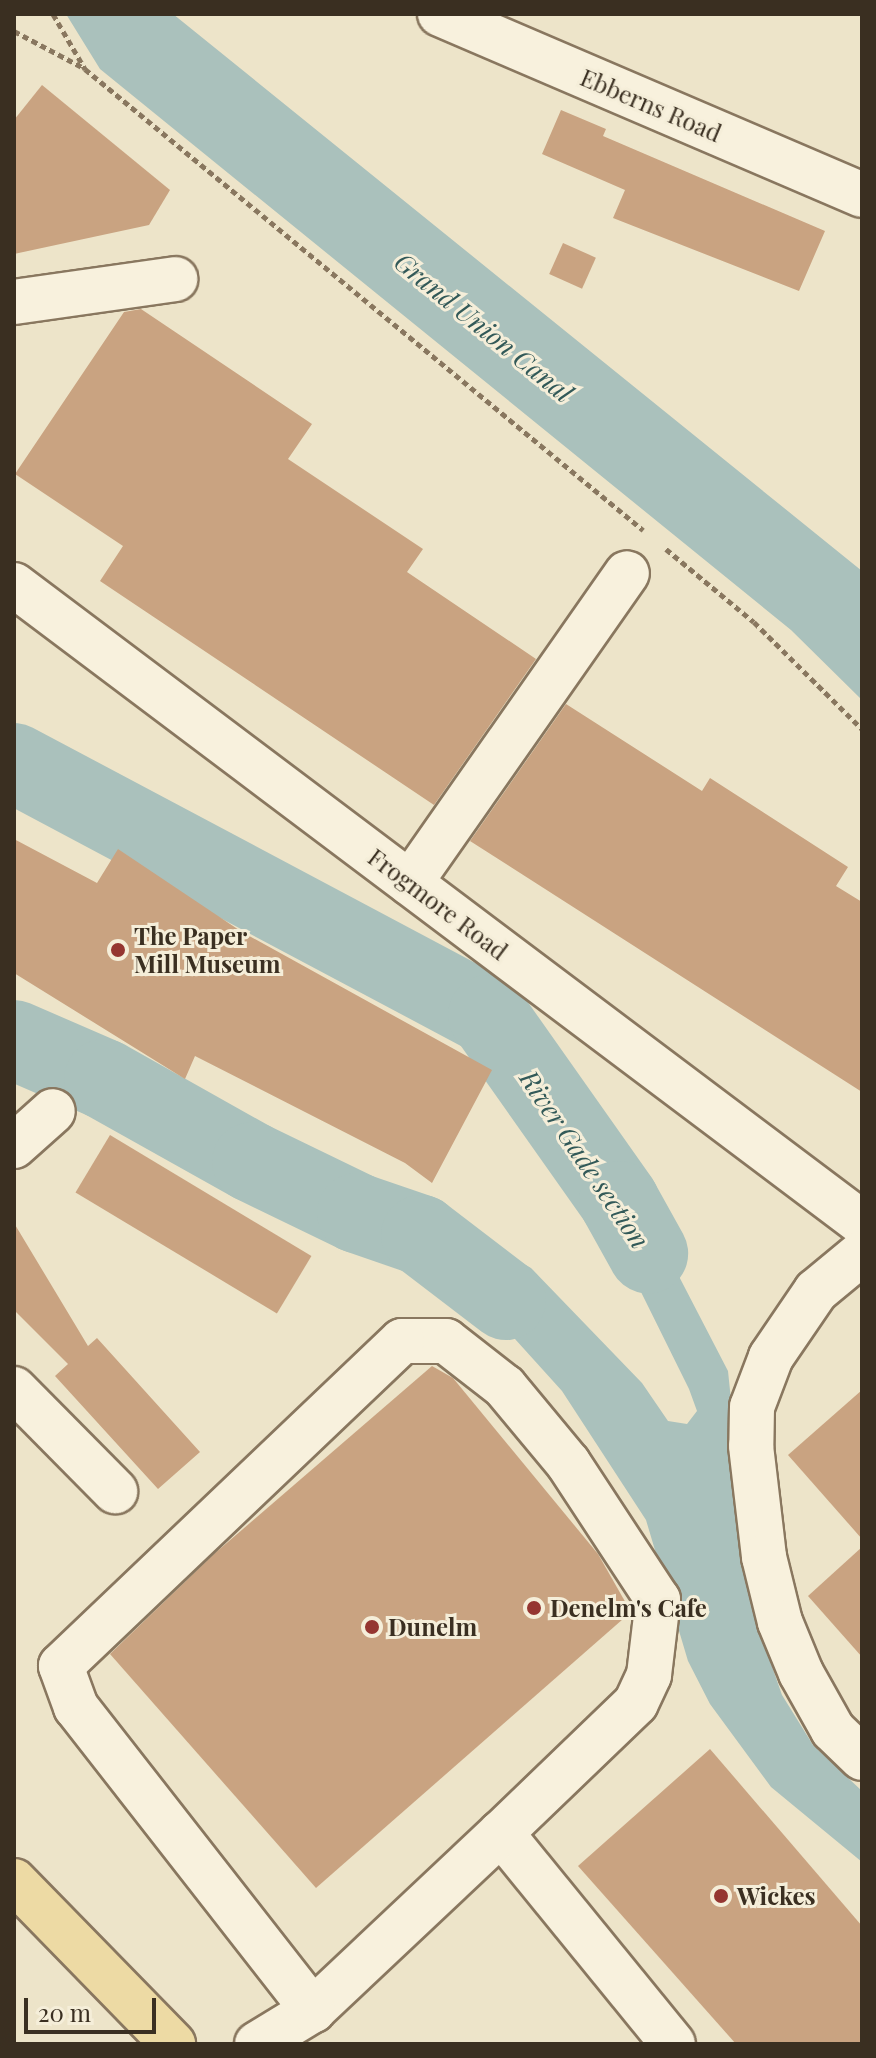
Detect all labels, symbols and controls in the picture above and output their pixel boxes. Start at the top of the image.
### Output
street label: Ebberns Road [576,62,726,148]
water label: Grand Union Canal [389,246,579,408]
street label: Frogmore Road [363,842,513,966]
place label: The Paper Mill Museum [134,922,280,978]
marker: The Paper Mill Museum [109,941,127,959]
water label: River Gade section [514,1064,656,1254]
place label: Denelm's Cafe [550,1594,707,1622]
marker: Denelm's Cafe [525,1599,543,1617]
place label: Dunelm [388,1613,477,1641]
marker: Dunelm [363,1618,381,1636]
place label: Wickes [737,1882,816,1910]
marker: Wickes [712,1887,730,1905]
scale bar [28,1982,160,2032]
text: 20 m [38,1996,91,2028]

